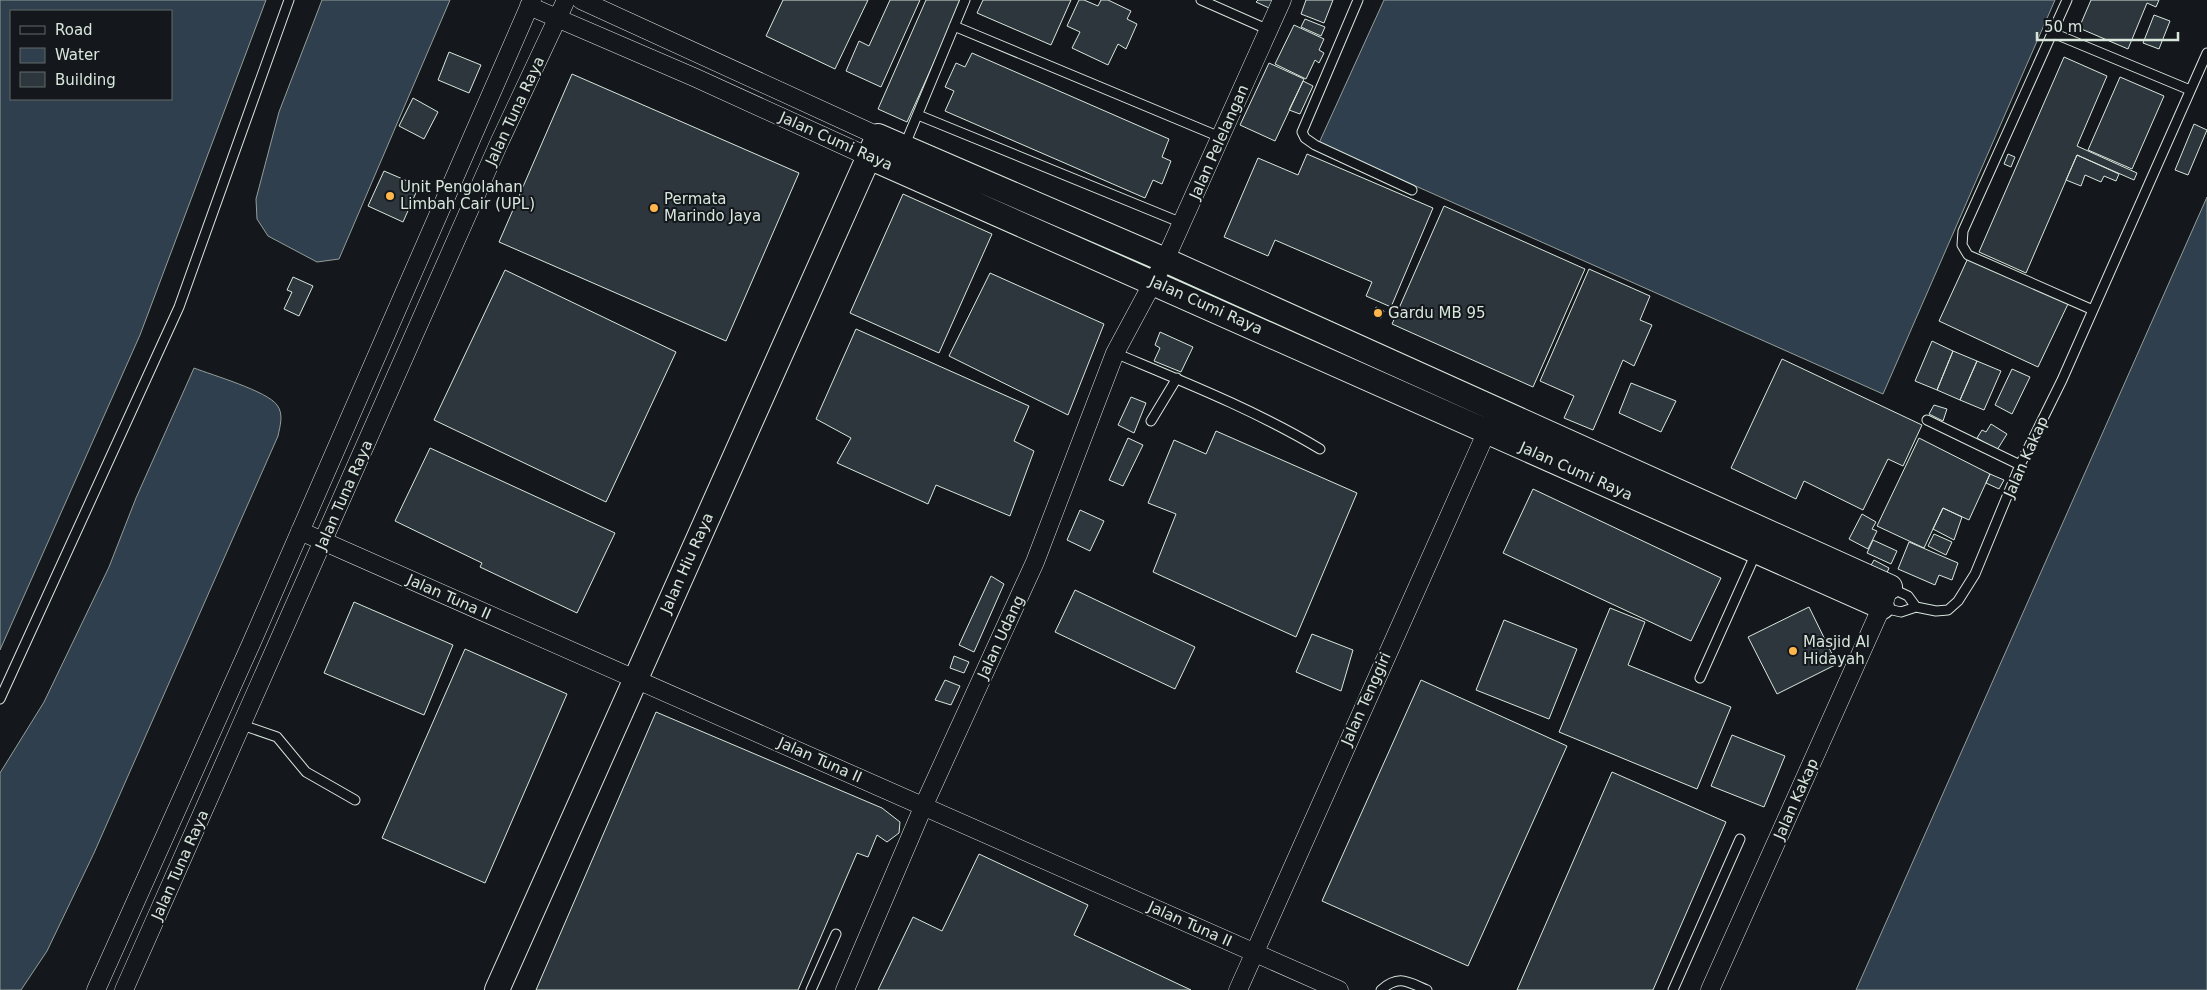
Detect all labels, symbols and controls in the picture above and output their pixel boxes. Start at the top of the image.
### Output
legend [10,10,172,100]
scale bar [2037,10,2178,42]
text: 50 m [2044,18,2082,36]
text: Road [55,21,93,39]
text: Water [55,46,100,64]
street label: Jalan Tuna Raya [481,54,548,169]
text: Building [55,71,116,89]
street label: Jalan Pelelangan [1185,82,1252,203]
street label: Jalan Cumi Raya [776,108,895,174]
place label: Unit Pengolahan Limbah Cair (UPL) [400,178,535,213]
marker: Unit Pengolahan Limbah Cair (UPL) [384,190,396,202]
place label: Permata Marindo Jaya [664,190,761,225]
marker: Permata Marindo Jaya [648,202,660,214]
street label: Jalan Cumi Raya [1146,272,1265,338]
place label: Gardu MB 95 [1388,304,1486,322]
marker: Gardu MB 95 [1372,307,1384,319]
street label: Jalan Kakap [2000,414,2052,501]
street label: Jalan Tuna Raya [311,437,376,554]
street label: Jalan Cumi Raya [1516,438,1635,504]
street label: Jalan Hiu Raya [656,510,717,617]
street label: Jalan Tuna II [403,570,494,624]
street label: Jalan Udang [973,592,1028,682]
place label: Masjid Al Hidayah [1803,633,1870,668]
marker: Masjid Al Hidayah [1787,645,1799,657]
street label: Jalan Tenggiri [1337,650,1395,749]
street label: Jalan Tuna II [774,733,865,787]
street label: Jalan Kakap [1770,756,1822,843]
street label: Jalan Tuna Raya [147,807,212,924]
street label: Jalan Tuna II [1144,897,1235,951]

